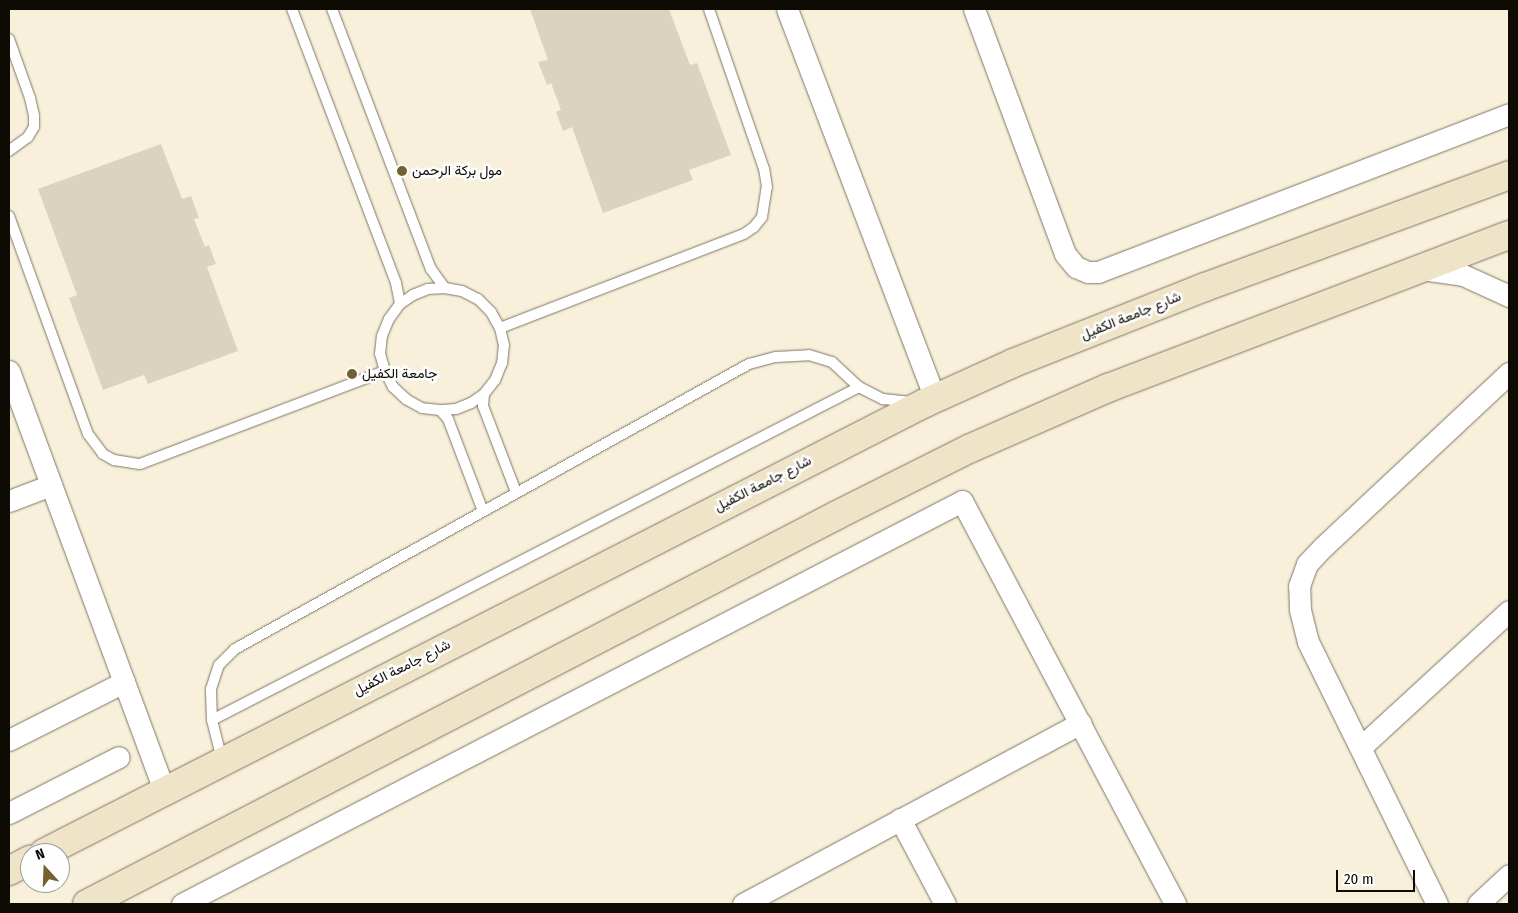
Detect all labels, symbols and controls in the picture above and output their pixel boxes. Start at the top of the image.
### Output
place label: مول بركة الرحمن [412,163,502,179]
marker: مول بركة الرحمن [396,165,408,177]
street label: شارع جامعة الكفيل [1078,288,1184,344]
place label: جامعة الكفيل [362,366,437,382]
marker: جامعة الكفيل [346,368,358,380]
street label: شارع جامعة الكفيل [712,452,814,516]
street label: شارع جامعة الكفيل [351,636,453,700]
north arrow [20,843,70,893]
text: N [33,845,47,864]
scale bar [1338,860,1417,892]
text: 20 m [1344,870,1374,888]

